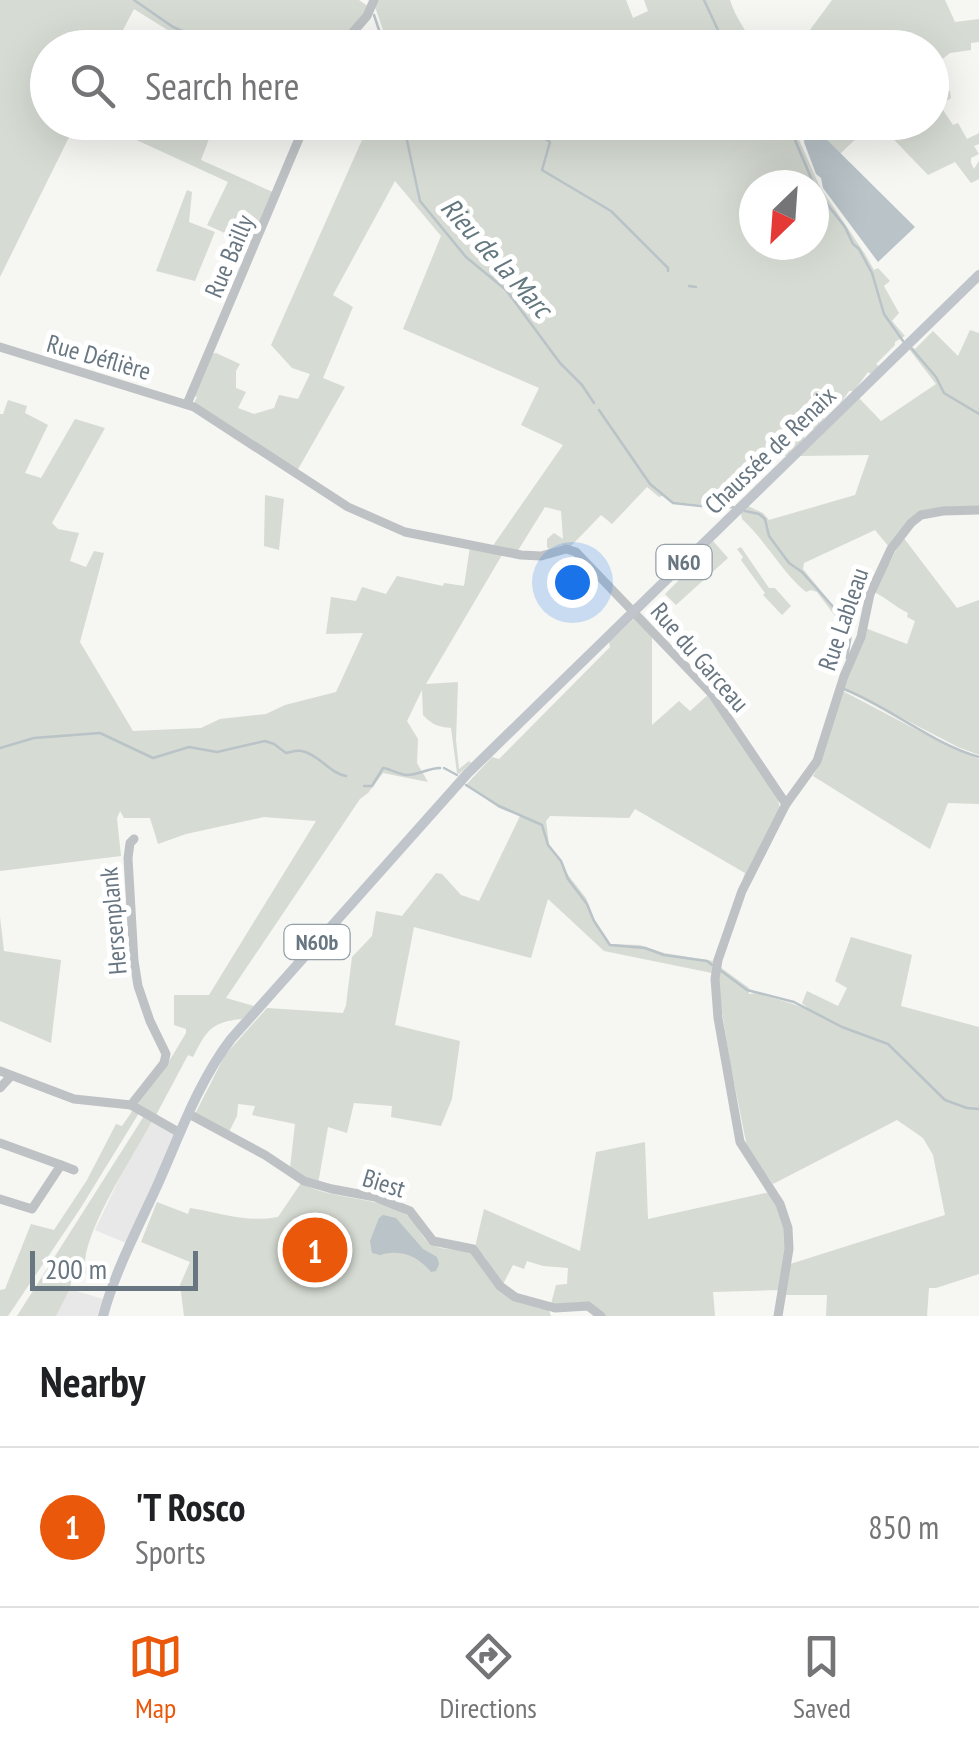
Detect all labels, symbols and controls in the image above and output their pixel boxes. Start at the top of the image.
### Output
search box [30,30,949,140]
icon: search [65,58,120,113]
text: Search here [145,61,299,110]
north arrow [739,170,829,260]
water label: Rieu de la Marc [433,189,563,327]
street label: Rue Bailly [197,209,261,302]
street label: Rue Déflière [43,327,155,387]
street label: Chaussée de Renaix [698,379,842,521]
road number: N60 [656,545,712,579]
your location [547,557,598,608]
street label: Rue Lableau [811,564,875,674]
street label: Rue du Garceau [644,596,756,718]
street label: Hersenplank [92,866,134,976]
road number: N60b [284,925,350,959]
street label: Biest [359,1161,409,1205]
pin: 1 [282,1212,348,1288]
scale bar [30,1246,198,1290]
text: 200 m [45,1250,107,1287]
text: Nearby [40,1354,145,1409]
text: 'T Rosco [135,1482,245,1531]
text: 1 [65,1506,80,1548]
text: 850 m [868,1506,939,1548]
text: Sports [135,1531,206,1573]
tab: Map [128,1629,183,1726]
tab: Directions [439,1629,537,1726]
tab: Saved [793,1629,851,1726]

